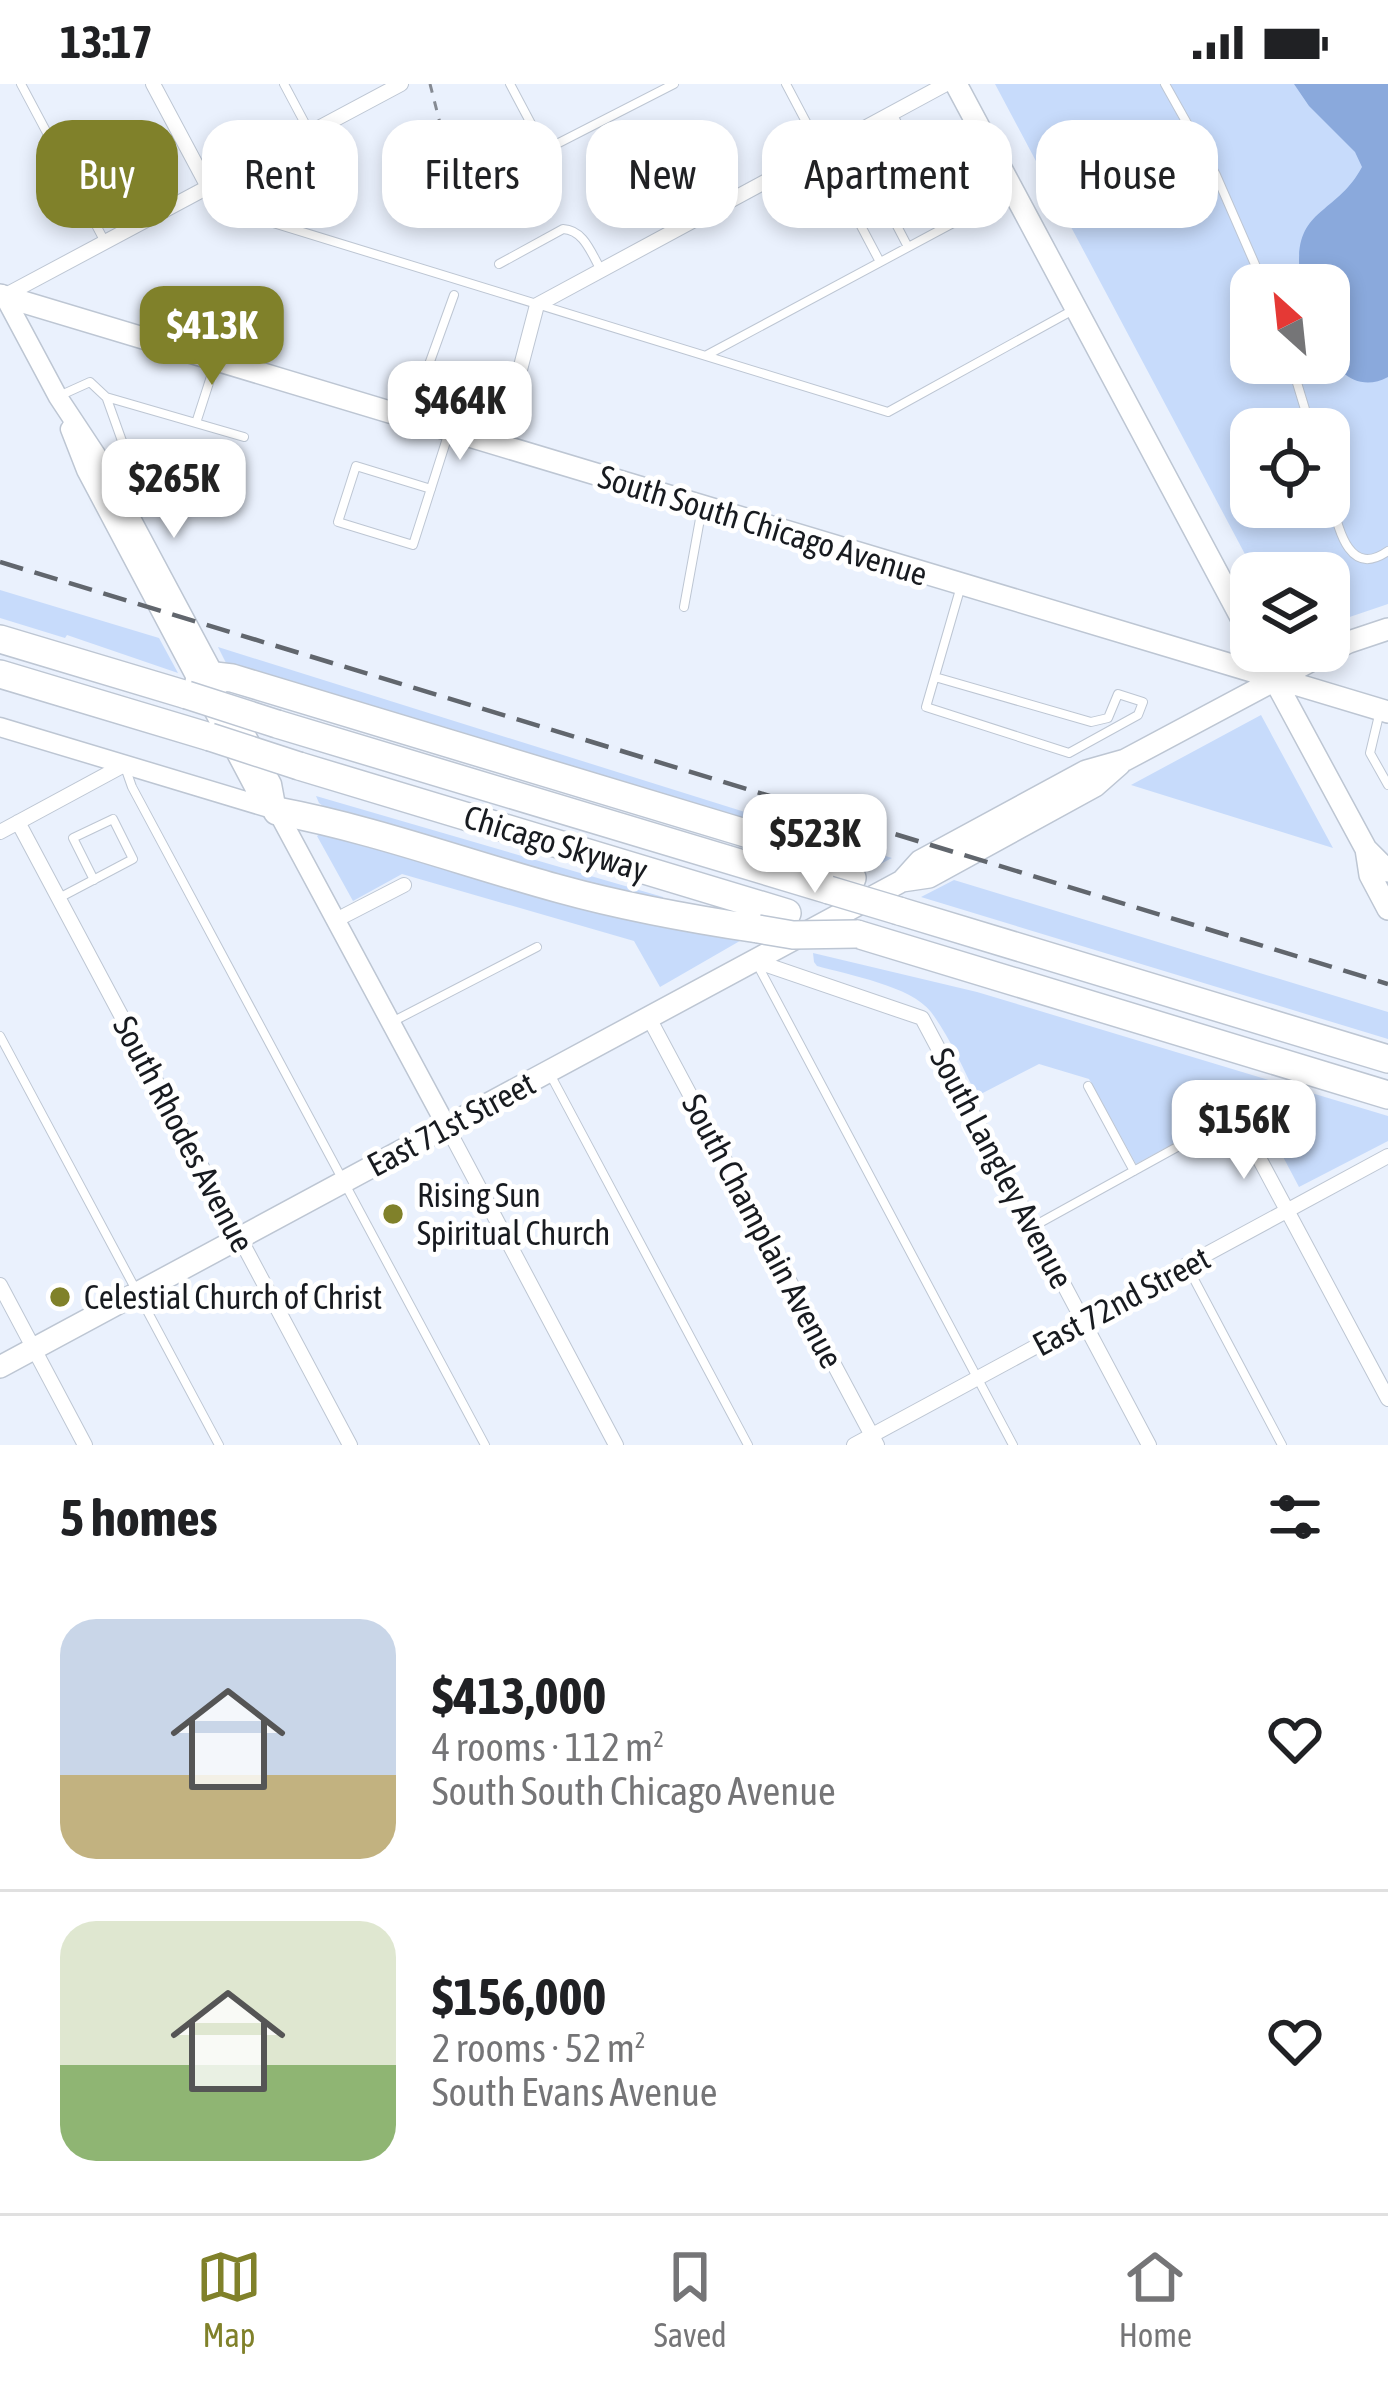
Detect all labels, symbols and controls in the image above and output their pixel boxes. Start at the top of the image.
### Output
text: 13:17 [60,16,153,68]
chip: Buy [36,120,178,228]
chip: Rent [202,120,358,228]
chip: Filters [382,120,562,228]
chip: New [586,120,738,228]
chip: Apartment [762,120,1012,228]
chip: House [1036,120,1218,228]
north arrow [1230,264,1350,384]
map controls [1230,264,1350,672]
pin: $413K [128,286,296,388]
text: $413K [167,303,257,347]
pin: $464K [376,361,544,463]
text: $464K [415,378,505,422]
button: locate [1230,408,1350,528]
pin: $265K [90,439,258,541]
text: $265K [129,456,219,500]
street label: South South Chicago Avenue [594,457,932,593]
button: layers [1230,552,1350,672]
pin: $523K [731,794,899,896]
street label: Chicago Skyway [460,797,652,889]
text: $523K [770,811,860,855]
street label: South Rhodes Avenue [106,1010,262,1258]
street label: South Langley Avenue [923,1042,1081,1294]
street label: East 71st Street [361,1064,541,1184]
pin: $156K [1160,1080,1328,1182]
street label: South Champlain Avenue [675,1088,851,1374]
text: $156K [1199,1097,1289,1141]
place label: Rising Sun Spiritual Church [417,1176,610,1252]
marker: Rising Sun Spiritual Church [380,1201,406,1227]
street label: East 72nd Street [1026,1239,1216,1363]
place label: Celestial Church of Christ [84,1278,382,1316]
marker: Celestial Church of Christ [47,1284,73,1310]
icon: filters [1262,1484,1328,1550]
text: 5 homes [60,1488,218,1547]
text: $413,000 [432,1666,606,1725]
icon: home [156,1667,300,1811]
icon: heart [1262,1706,1328,1772]
text: 4 rooms · 112 m² [432,1725,664,1769]
text: South South Chicago Avenue [432,1769,836,1813]
text: $156,000 [432,1967,606,2026]
icon: home [156,1969,300,2113]
icon: heart [1262,2008,1328,2074]
text: 2 rooms · 52 m² [432,2026,646,2070]
text: South Evans Avenue [432,2070,717,2114]
tab: Map [196,2244,262,2354]
tab: Saved [654,2244,727,2354]
tab: Home [1119,2244,1192,2354]

